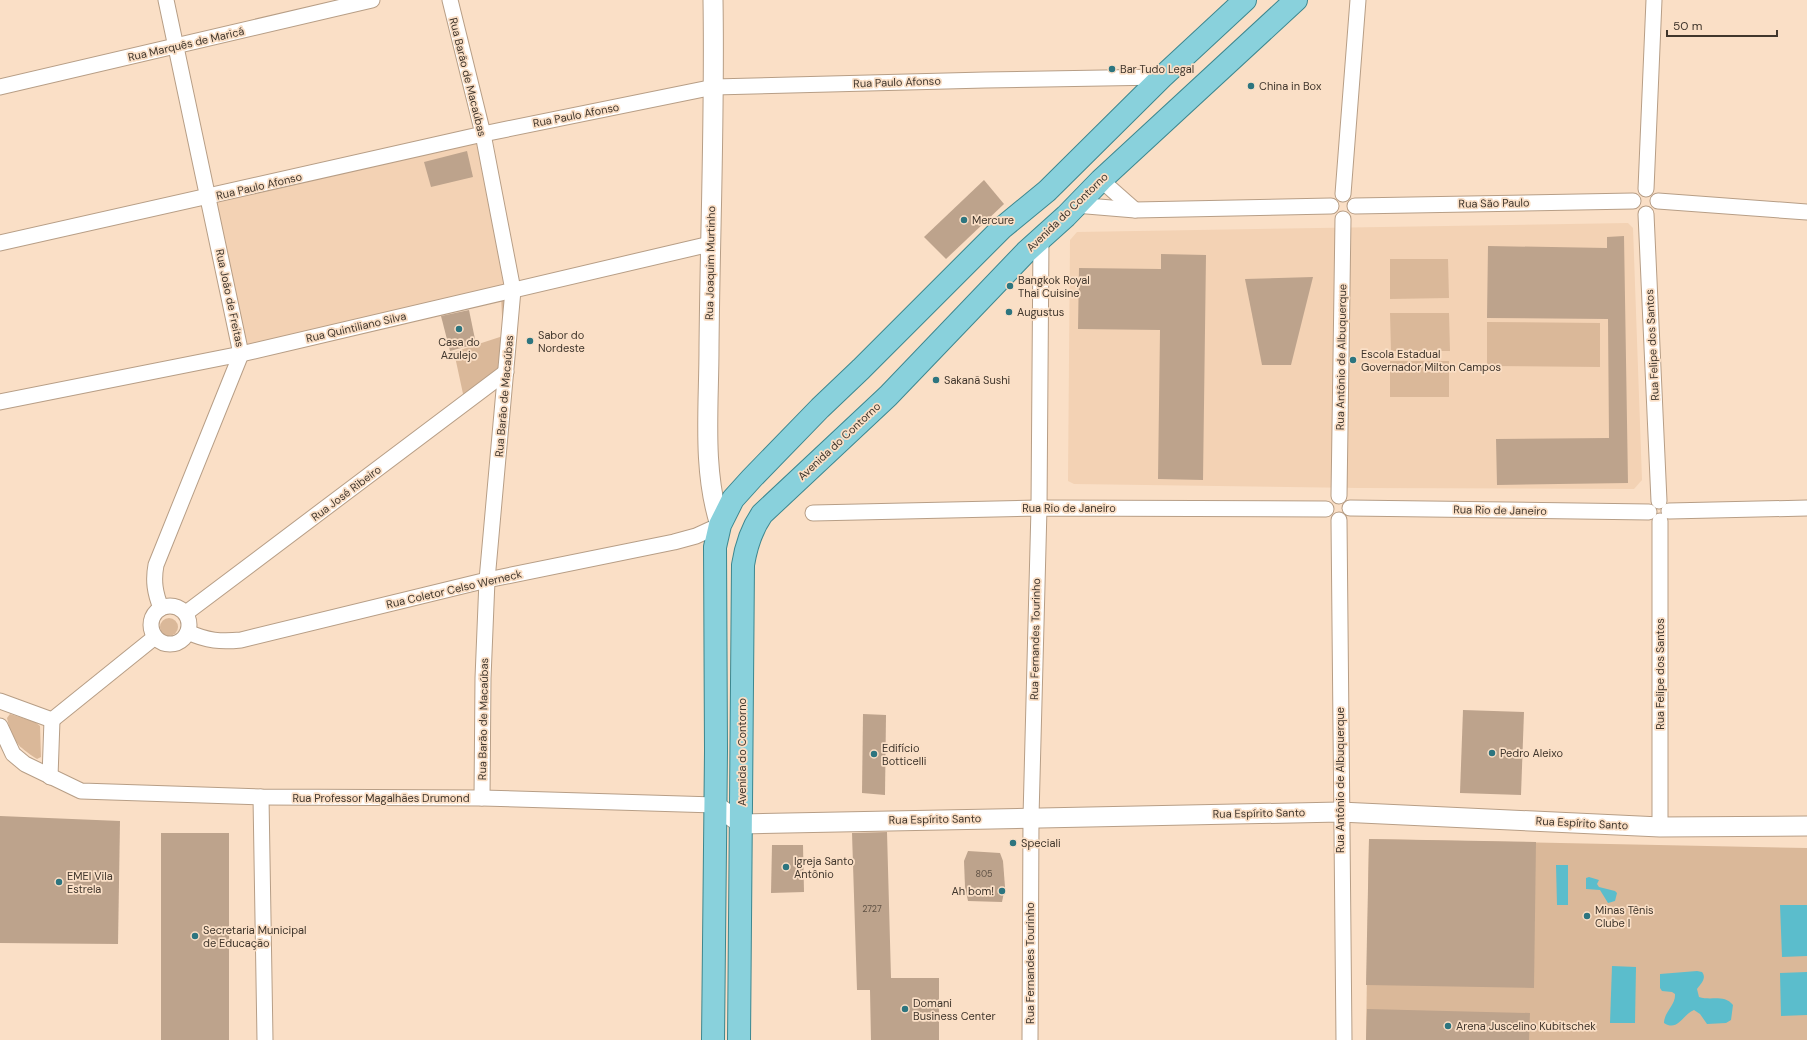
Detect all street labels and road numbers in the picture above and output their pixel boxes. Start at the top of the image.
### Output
street label: Rua Barão de Macaúbas [446,16,490,138]
street label: Rua Marquês de Maricá [126,24,246,64]
street label: Rua Paulo Afonso [853,73,941,91]
street label: Rua Paulo Afonso [532,100,620,130]
street label: Rua Paulo Afonso [215,169,303,203]
street label: Avenida do Contorno [1023,169,1111,255]
street label: Rua São Paulo [1458,195,1530,211]
street label: Rua Joaquim Murtinho [702,206,718,320]
street label: Rua João de Freitas [213,248,247,348]
street label: Rua Antônio de Albuquerque [1333,284,1349,430]
street label: Rua Felipe dos Santos [1642,289,1662,401]
street label: Rua Quintiliano Silva [305,309,407,345]
street label: Rua Barão de Macaúbas [492,335,516,457]
street label: Avenida do Contorno [795,399,883,483]
street label: Rua José Ribeiro [308,462,384,524]
street label: Rua Rio de Janeiro [1022,501,1116,515]
street label: Rua Rio de Janeiro [1453,502,1547,518]
street label: Rua Coletor Celso Werneck [385,566,524,611]
street label: Rua Fernandes Tourinho [1027,578,1043,700]
street label: Rua Felipe dos Santos [1653,618,1667,730]
street label: Rua Barão de Macaúbas [475,658,491,780]
street label: Avenida do Contorno [735,698,749,806]
street label: Rua Antônio de Albuquerque [1333,707,1347,853]
street label: Rua Professor Magalhães Drumond [292,791,470,805]
street label: Rua Espírito Santo [1213,805,1305,821]
street label: Rua Espírito Santo [889,811,981,827]
street label: Rua Espírito Santo [1535,814,1629,832]
street label: Rua Fernandes Tourinho [1023,902,1037,1024]

